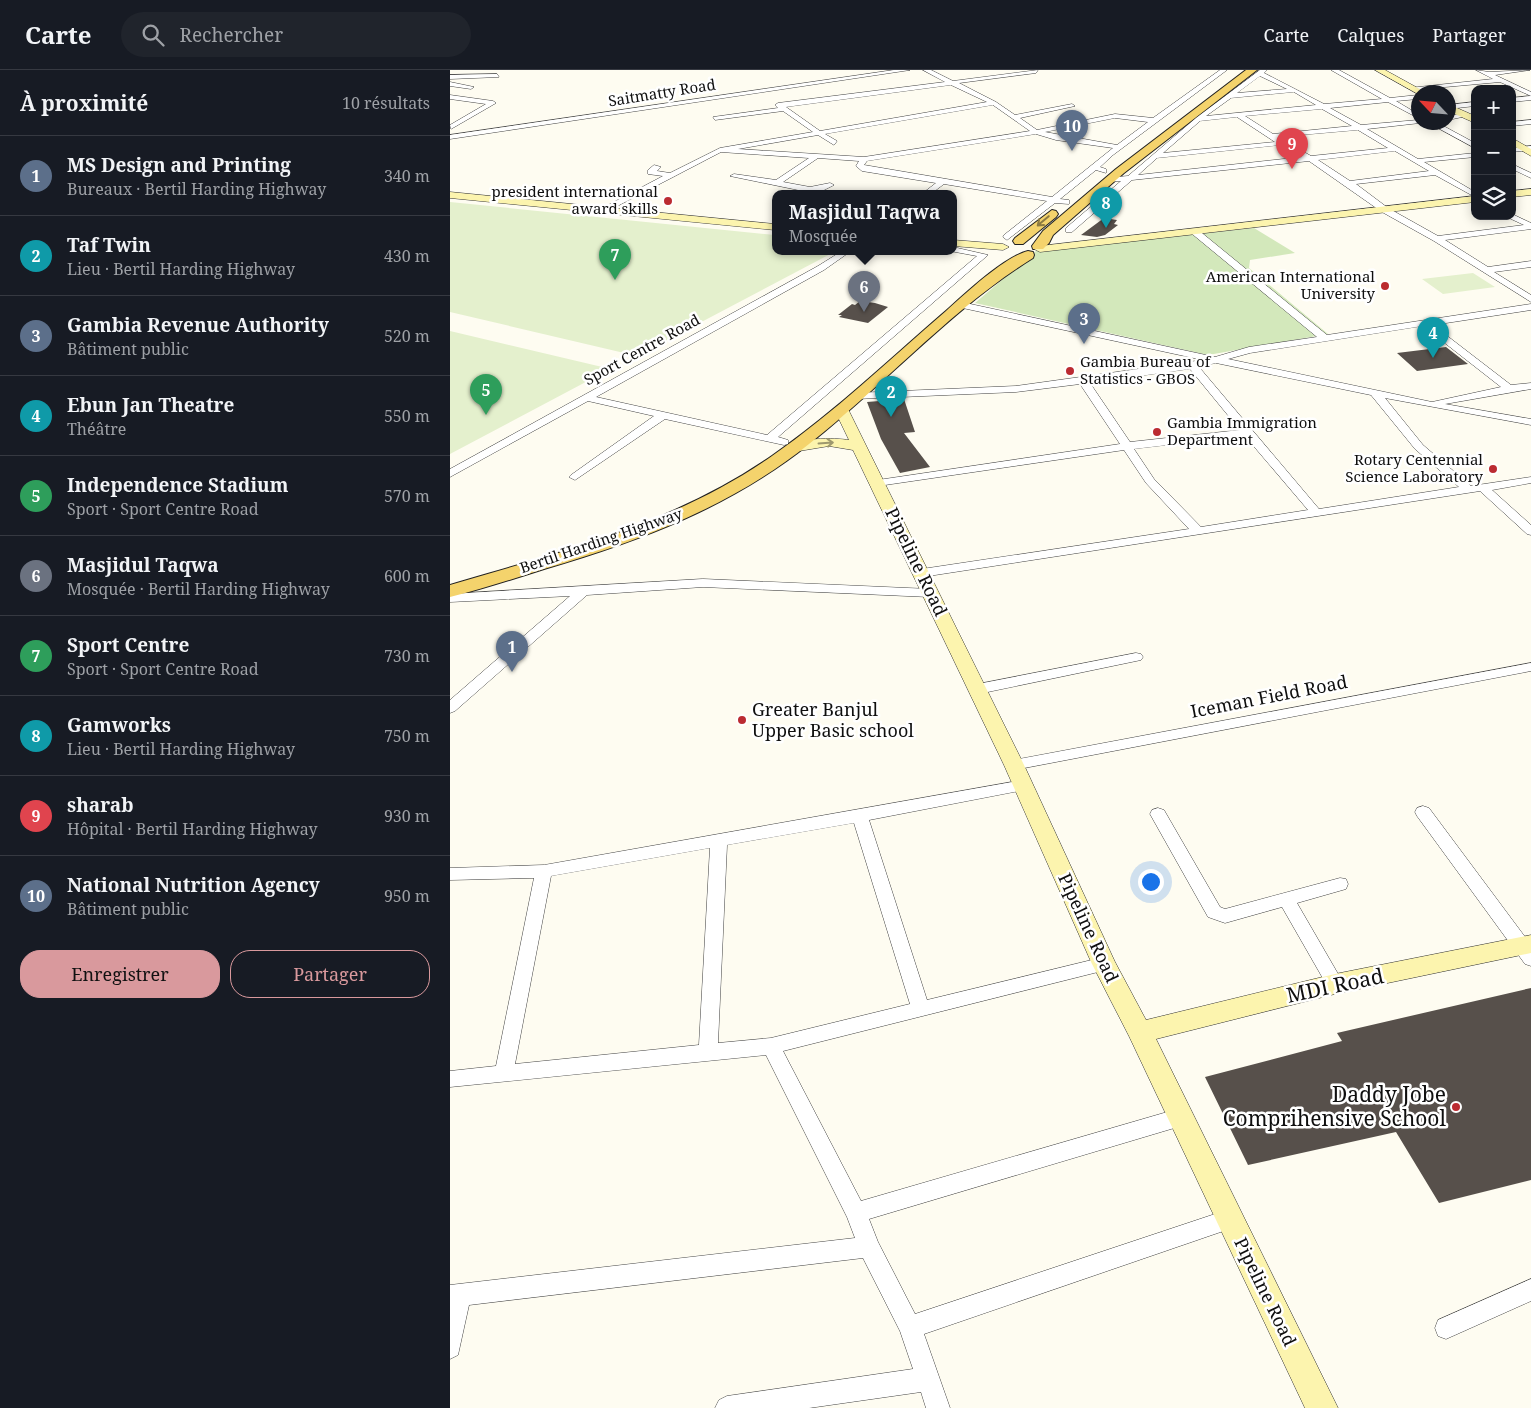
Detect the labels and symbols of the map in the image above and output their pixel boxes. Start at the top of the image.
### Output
street label: Saitmatty Road [607,74,717,110]
north arrow [1411,85,1456,130]
pin: 10 [1056,110,1088,151]
pin: 9 [1276,128,1308,169]
place label: president international award skills [492,181,658,218]
pin: 8 [1090,187,1122,228]
marker: president international award skills [662,195,674,207]
one-way arrow [1037,215,1050,226]
pin: 7 [599,239,631,280]
place label: American International University [1206,266,1376,303]
pin: 6 [848,271,880,312]
marker: American International University [1379,280,1391,292]
pin: 3 [1068,303,1100,344]
street label: Sport Centre Road [580,309,703,389]
pin: 4 [1417,317,1449,358]
place label: Gambia Bureau of Statistics - GBOS [1080,351,1212,388]
marker: Gambia Bureau of Statistics - GBOS [1064,365,1076,377]
pin: 5 [470,374,502,415]
pin: 2 [875,376,907,417]
place label: Gambia Immigration Department [1167,412,1317,449]
marker: Gambia Immigration Department [1151,426,1163,438]
one-way arrow [818,438,834,447]
place label: Rotary Centennial Science Laboratory [1345,449,1484,486]
marker: Rotary Centennial Science Laboratory [1487,463,1499,475]
street label: Bertil Harding Highway [517,503,685,577]
street label: Pipeline Road [880,503,954,620]
pin: 1 [496,631,528,672]
street label: Iceman Field Road [1188,669,1349,723]
place label: Greater Banjul Upper Basic school [752,697,914,742]
marker: Greater Banjul Upper Basic school [736,714,748,726]
street label: Pipeline Road [1053,869,1125,986]
your location [1138,869,1164,895]
street label: MDI Road [1284,961,1386,1009]
place label: Daddy Jobe Comprihensive School [1223,1080,1446,1132]
marker: Daddy Jobe Comprihensive School [1450,1101,1462,1113]
street label: Pipeline Road [1229,1233,1303,1350]

